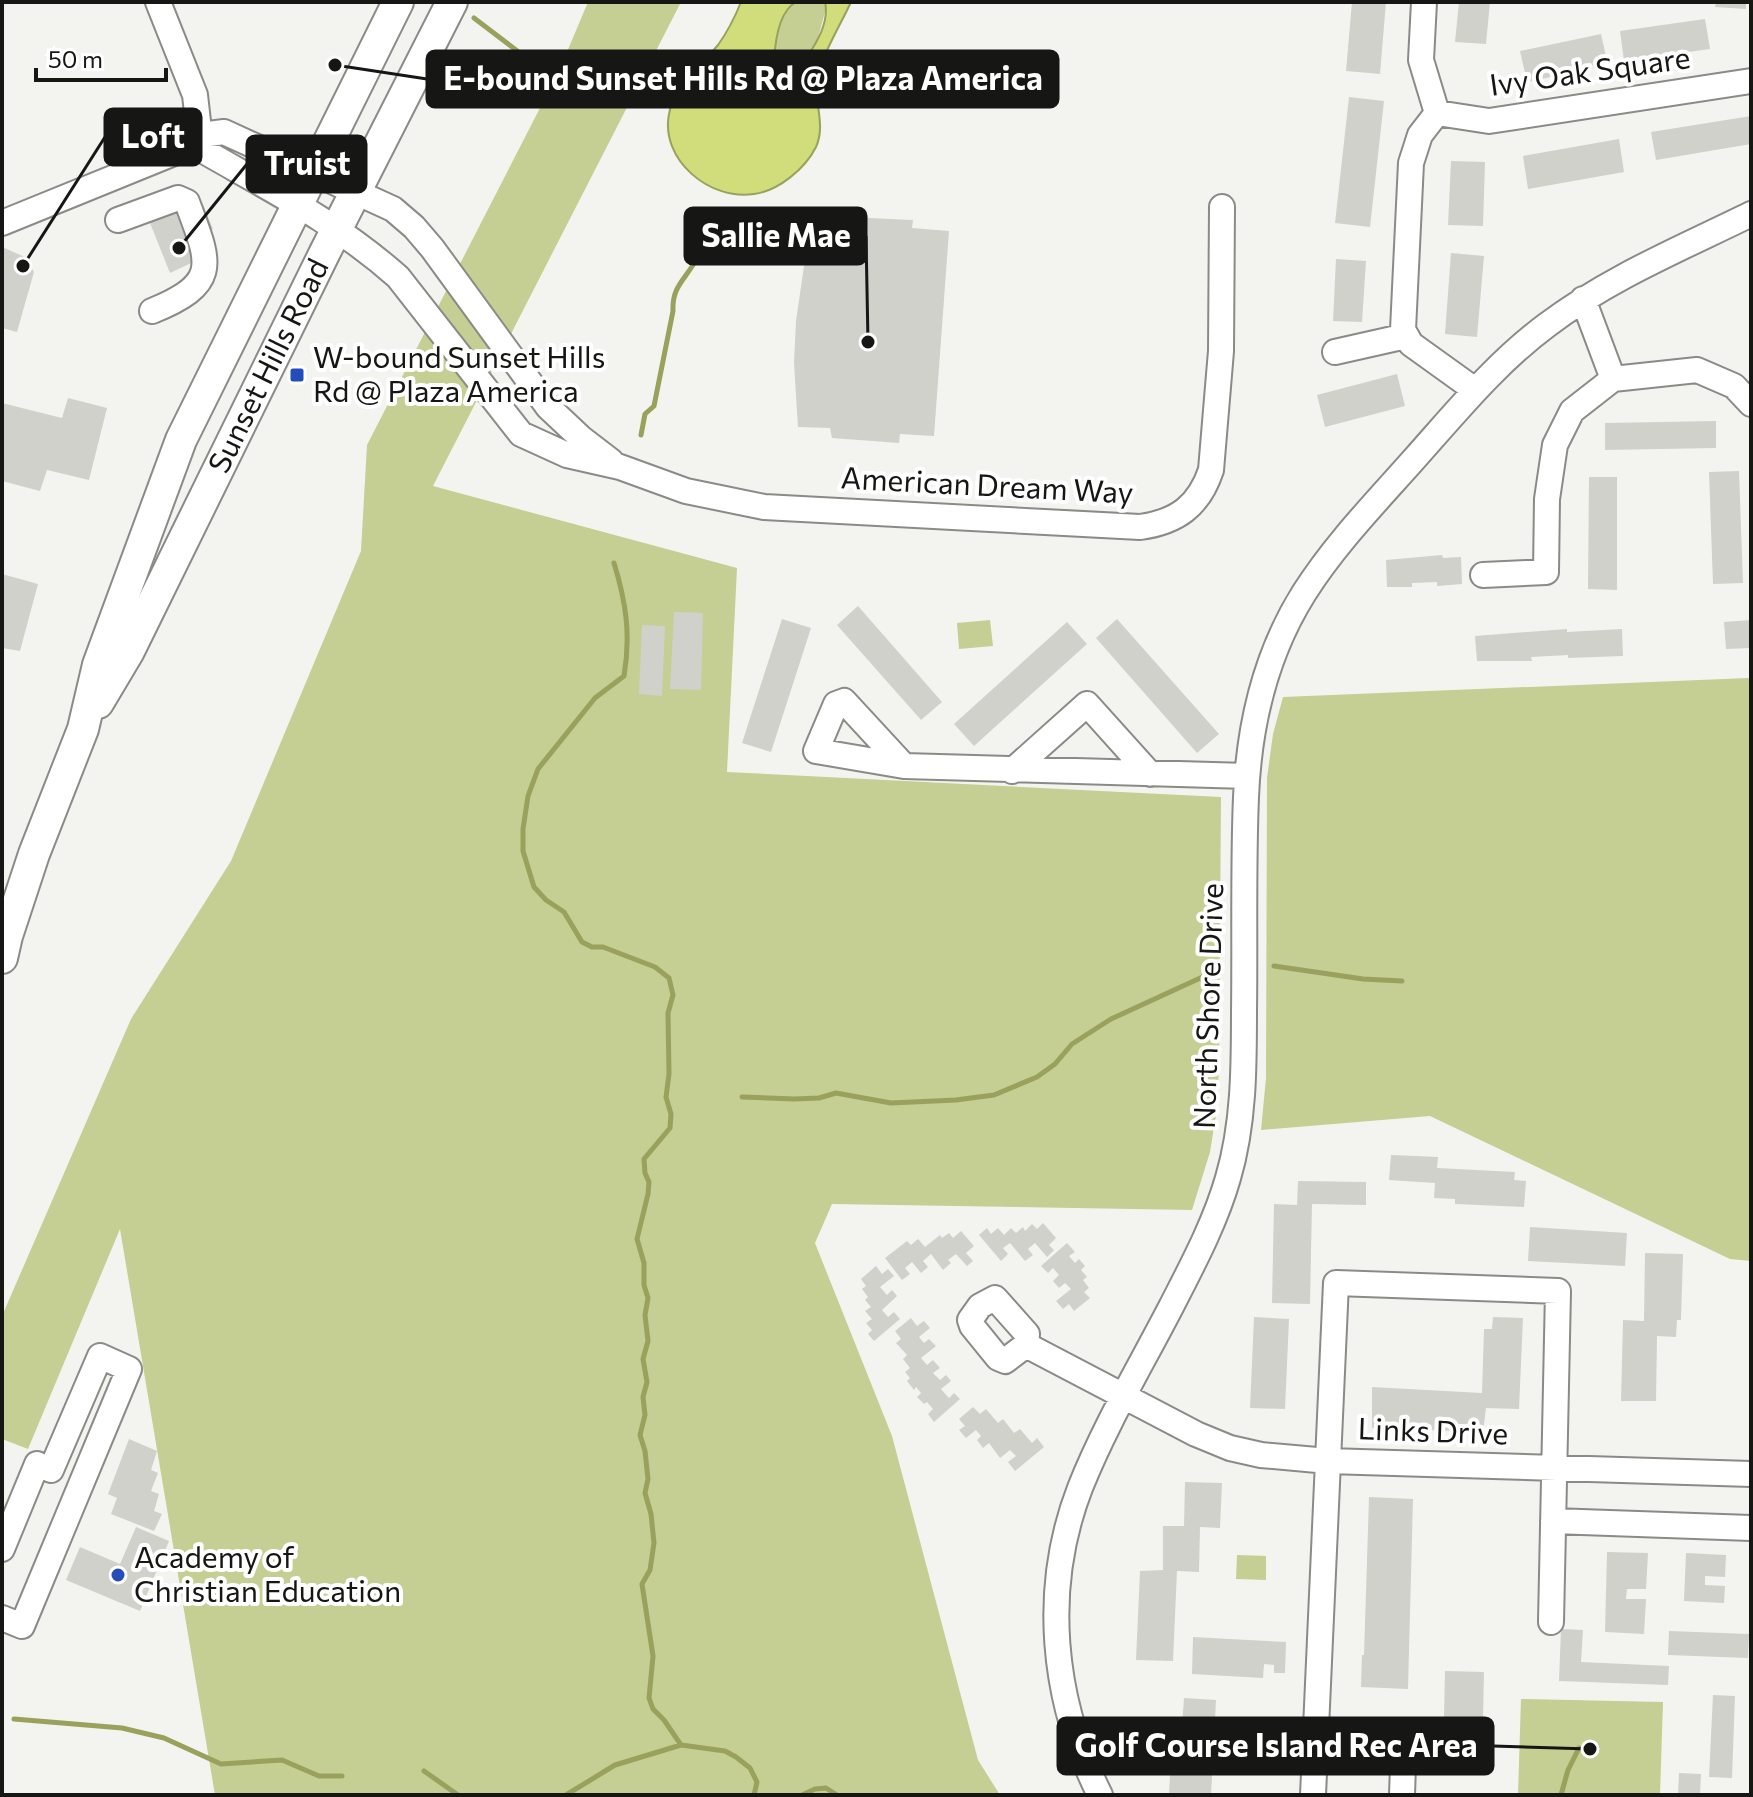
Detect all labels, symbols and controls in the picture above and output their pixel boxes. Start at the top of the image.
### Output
scale bar [36,32,166,82]
street label: Ivy Oak Square [1487,37,1692,102]
text: 50 m [48,44,103,73]
callout: E-bound Sunset Hills Rd @ Plaza America [427,51,1058,107]
text: E-bound Sunset Hills Rd @ Plaza America [443,57,1043,97]
callout: Loft [105,109,201,165]
text: Loft [121,115,185,155]
callout: Truist [247,136,366,192]
text: Truist [263,142,351,182]
callout: Sallie Mae [685,208,866,264]
text: Sallie Mae [701,214,851,254]
street label: Sunset Hills Road [199,252,335,478]
place label: W-bound Sunset Hills Rd @ Plaza America [313,337,605,408]
marker: W-bound Sunset Hills Rd @ Plaza America [288,366,306,384]
street label: American Dream Way [840,457,1134,510]
street label: North Shore Drive [1184,882,1229,1129]
street label: Links Drive [1357,1408,1509,1451]
place label: Academy of Christian Education [134,1537,401,1608]
marker: Academy of Christian Education [109,1566,127,1584]
callout: Golf Course Island Rec Area [1058,1718,1493,1774]
text: Golf Course Island Rec Area [1074,1724,1478,1764]

